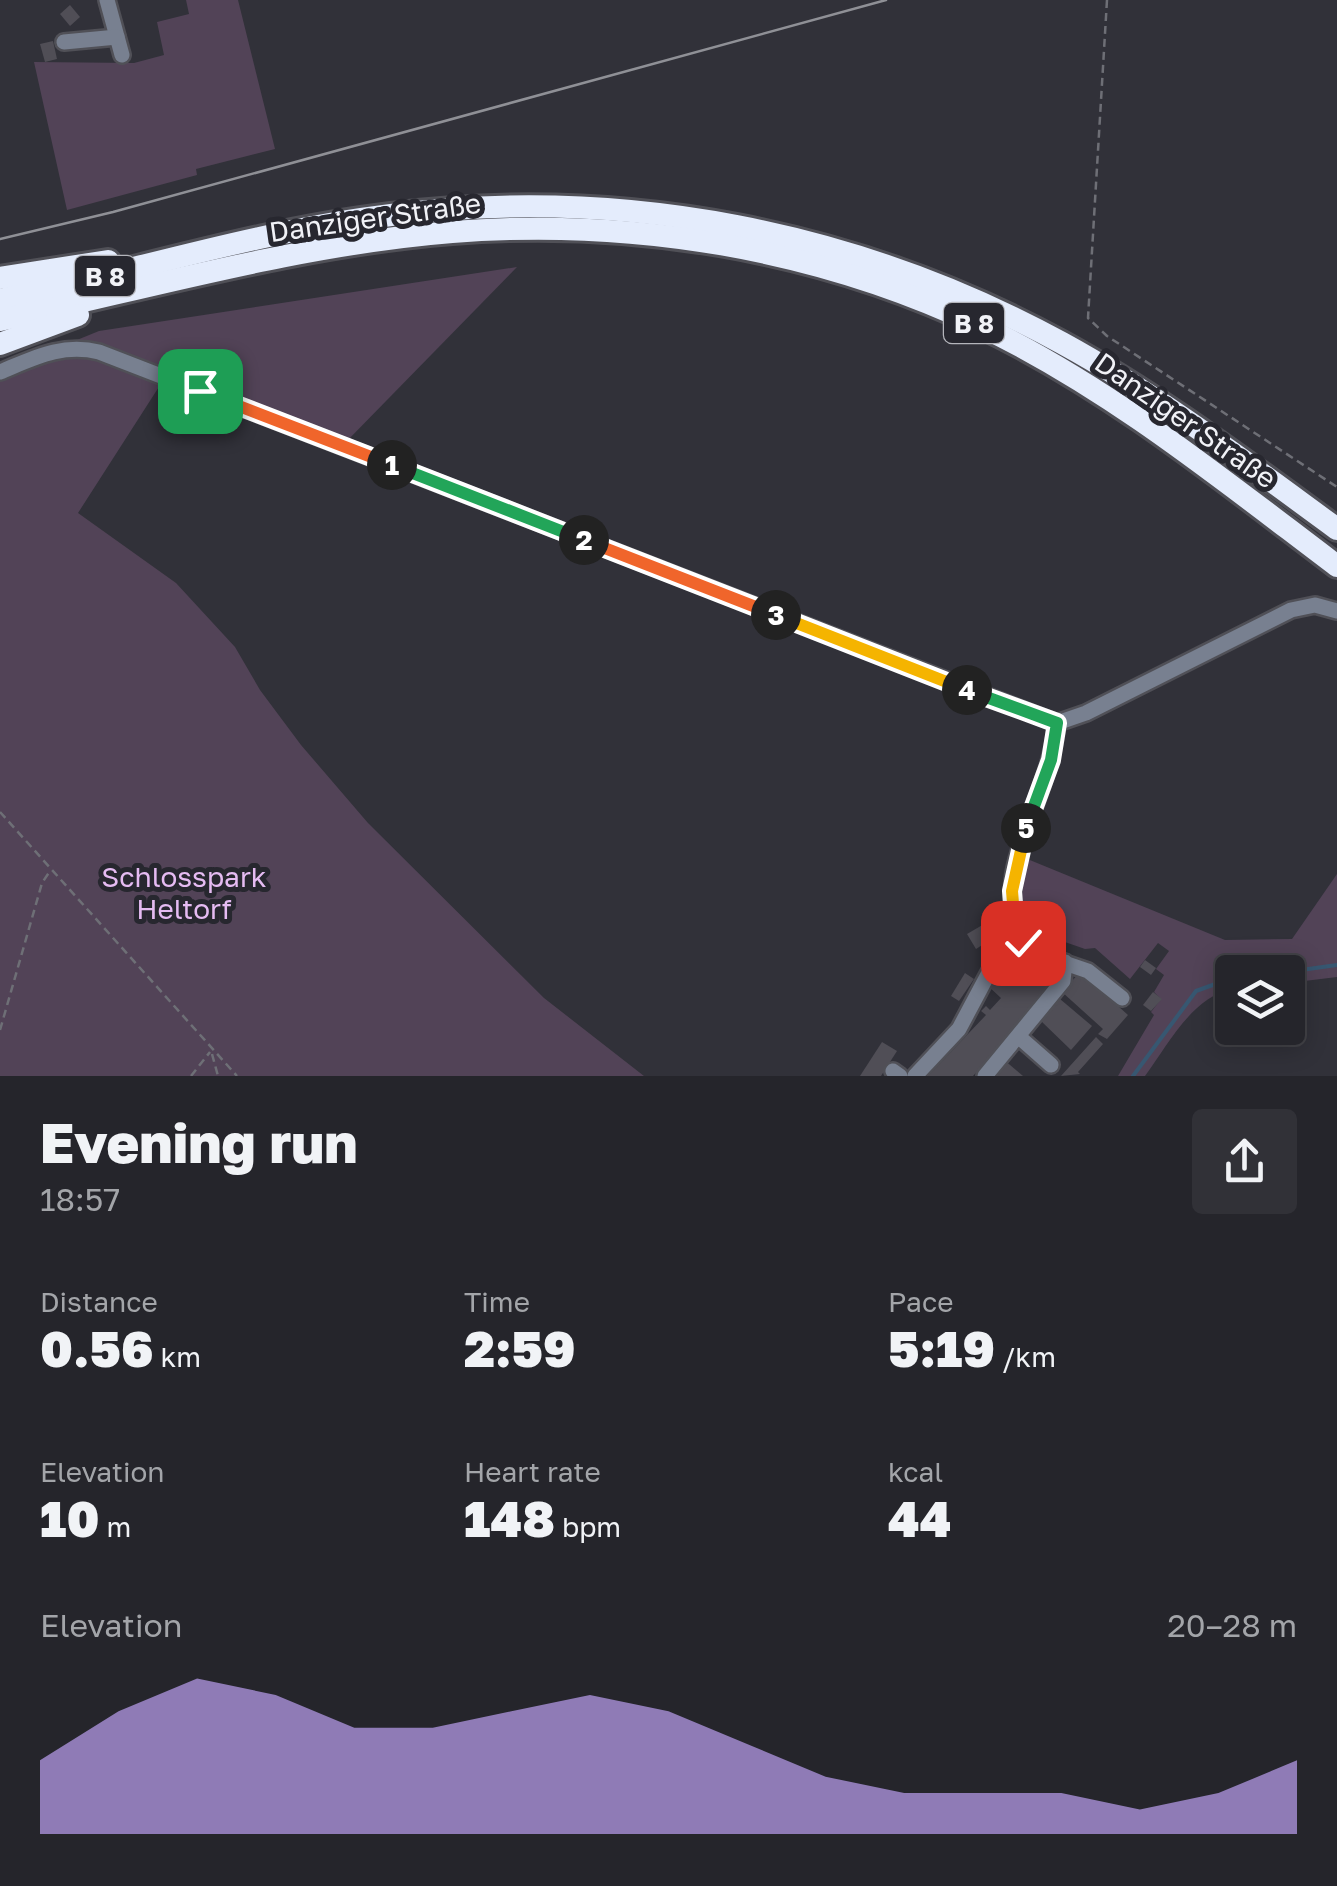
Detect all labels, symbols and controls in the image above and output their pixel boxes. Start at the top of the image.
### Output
street label: Danziger Straße [267,186,483,248]
road number: B 8 [75,256,135,296]
road number: B 8 [944,303,1004,343]
street label: Danziger Straße [1089,345,1283,495]
pin [158,349,243,434]
icon: arrive [173,364,228,419]
pin: 1 [367,440,417,490]
text: 1 [385,448,399,481]
pin: 2 [559,515,609,565]
text: 2 [575,523,593,556]
pin: 3 [751,590,801,640]
text: 3 [767,598,785,631]
pin: 4 [942,665,992,715]
text: 4 [958,673,976,706]
pin: 5 [1001,803,1051,853]
text: 5 [1017,811,1035,844]
park label: Schlosspark Heltorf [101,860,267,925]
pin [981,901,1066,986]
icon: check [996,916,1051,971]
map controls [1215,955,1305,1045]
button: layers [1215,955,1305,1045]
text: Evening run [40,1109,358,1175]
button: share [1192,1109,1297,1214]
text: 18:57 [40,1180,120,1218]
text: Distance [40,1285,158,1318]
text: Time [464,1285,530,1318]
text: Pace [888,1285,953,1318]
text: 0.56 [40,1318,154,1378]
text: 2:59 [464,1318,576,1378]
text: 5:19 [888,1318,995,1378]
text: km [154,1340,201,1373]
text: /km [995,1340,1056,1373]
text: Elevation [40,1455,165,1488]
text: Heart rate [464,1455,601,1488]
text: kcal [888,1455,943,1488]
text: 10 [40,1488,99,1548]
text: 148 [464,1488,555,1548]
text: 44 [888,1488,952,1548]
text: m [99,1510,131,1543]
text: bpm [555,1510,621,1543]
text: Elevation [40,1606,182,1644]
text: 20–28 m [1167,1606,1297,1644]

